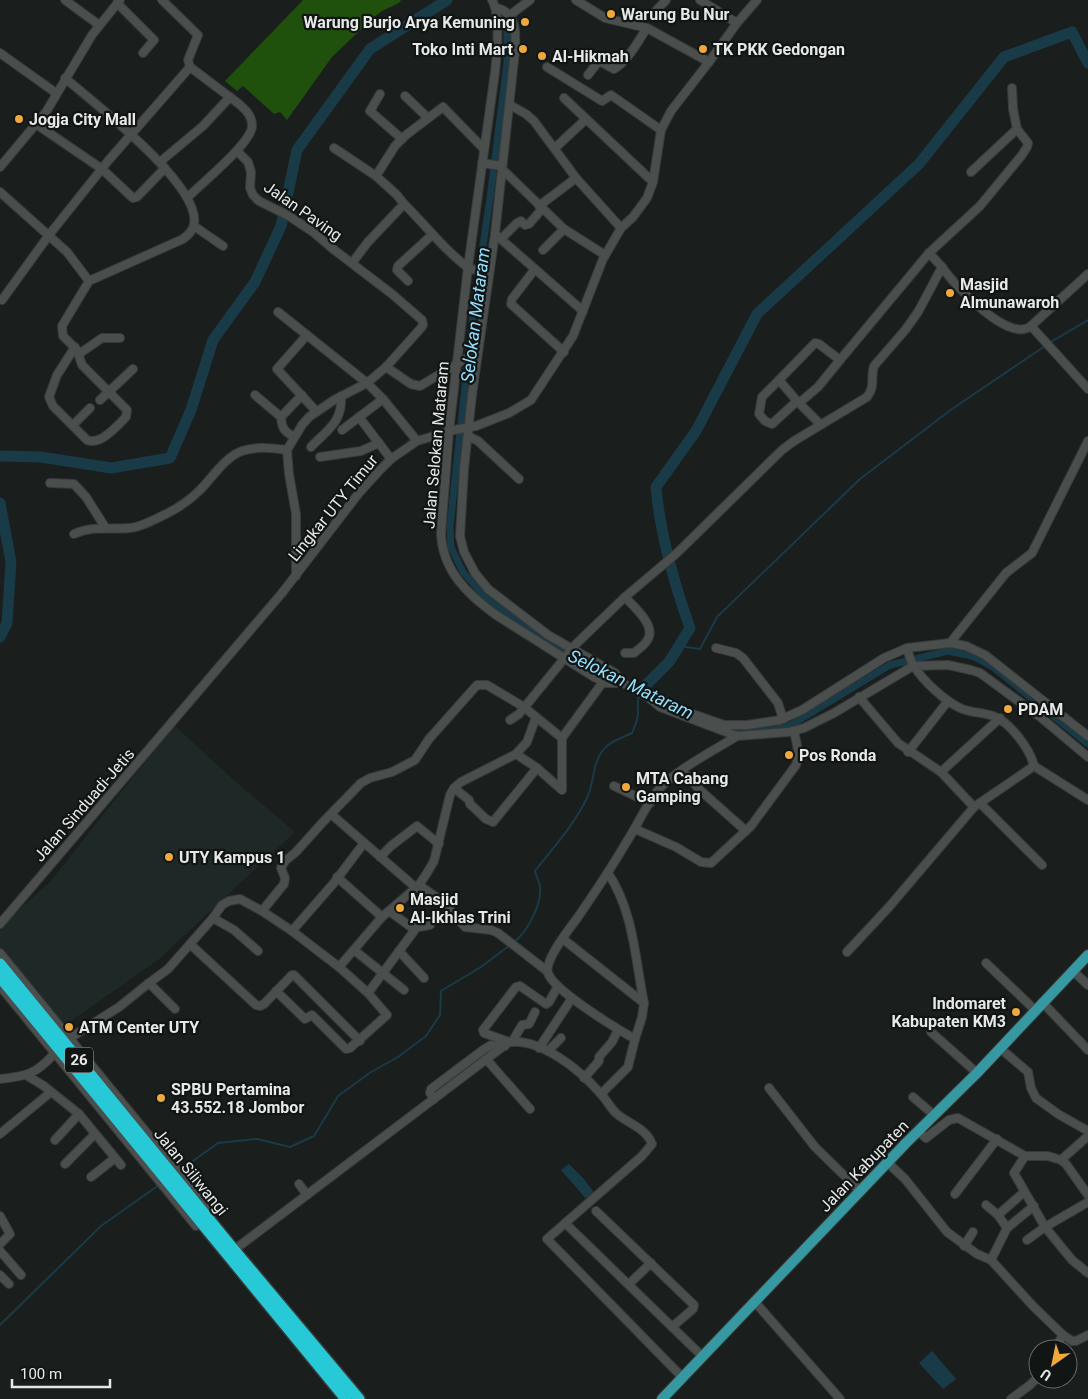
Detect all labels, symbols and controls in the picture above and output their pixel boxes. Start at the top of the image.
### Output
place label: Warung Bu Nur [621,5,730,24]
marker: Warung Bu Nur [605,8,617,20]
place label: Warung Burjo Arya Kemuning [304,13,515,32]
marker: Warung Burjo Arya Kemuning [519,16,531,28]
place label: Toko Inti Mart [412,40,514,59]
place label: TK PKK Gedongan [713,40,845,59]
marker: Toko Inti Mart [517,43,529,55]
marker: TK PKK Gedongan [697,43,709,55]
place label: Al-Hikmah [552,47,629,66]
marker: Al-Hikmah [536,50,548,62]
place label: Jogja City Mall [29,110,136,129]
marker: Jogja City Mall [13,113,25,125]
street label: Jalan Paving [260,177,346,245]
water label: Selokan Mataram [456,246,494,384]
place label: Masjid Almunawaroh [960,275,1059,312]
marker: Masjid Almunawaroh [944,287,956,299]
street label: Jalan Selokan Mataram [419,360,453,530]
street label: Lingkar UTY Timur [284,450,382,565]
water label: Selokan Mataram [565,645,697,723]
place label: PDAM [1018,700,1063,719]
marker: PDAM [1002,703,1014,715]
street label: Jalan Sinduadi-Jetis [30,745,138,865]
place label: Pos Ronda [799,746,877,765]
marker: Pos Ronda [783,749,795,761]
place label: MTA Cabang Gamping [636,769,728,806]
marker: MTA Cabang Gamping [620,781,632,793]
place label: UTY Kampus 1 [179,848,285,867]
marker: UTY Kampus 1 [163,851,175,863]
place label: Masjid Al-Ikhlas Trini [410,890,511,927]
marker: Masjid Al-Ikhlas Trini [394,902,406,914]
place label: Indomaret Kabupaten KM3 [891,994,1007,1031]
marker: Indomaret Kabupaten KM3 [1010,1006,1022,1018]
place label: ATM Center UTY [79,1018,199,1037]
marker: ATM Center UTY [63,1021,75,1033]
road number: 26 [65,1048,93,1072]
place label: SPBU Pertamina 43.552.18 Jombor [171,1080,304,1117]
marker: SPBU Pertamina 43.552.18 Jombor [155,1092,167,1104]
street label: Jalan Kabupaten [816,1116,912,1216]
street label: Jalan Siliwangi [150,1125,232,1219]
north arrow [1028,1339,1078,1389]
scale bar [12,1356,110,1388]
text: 100 m [20,1365,62,1383]
text: U [1038,1366,1054,1384]

